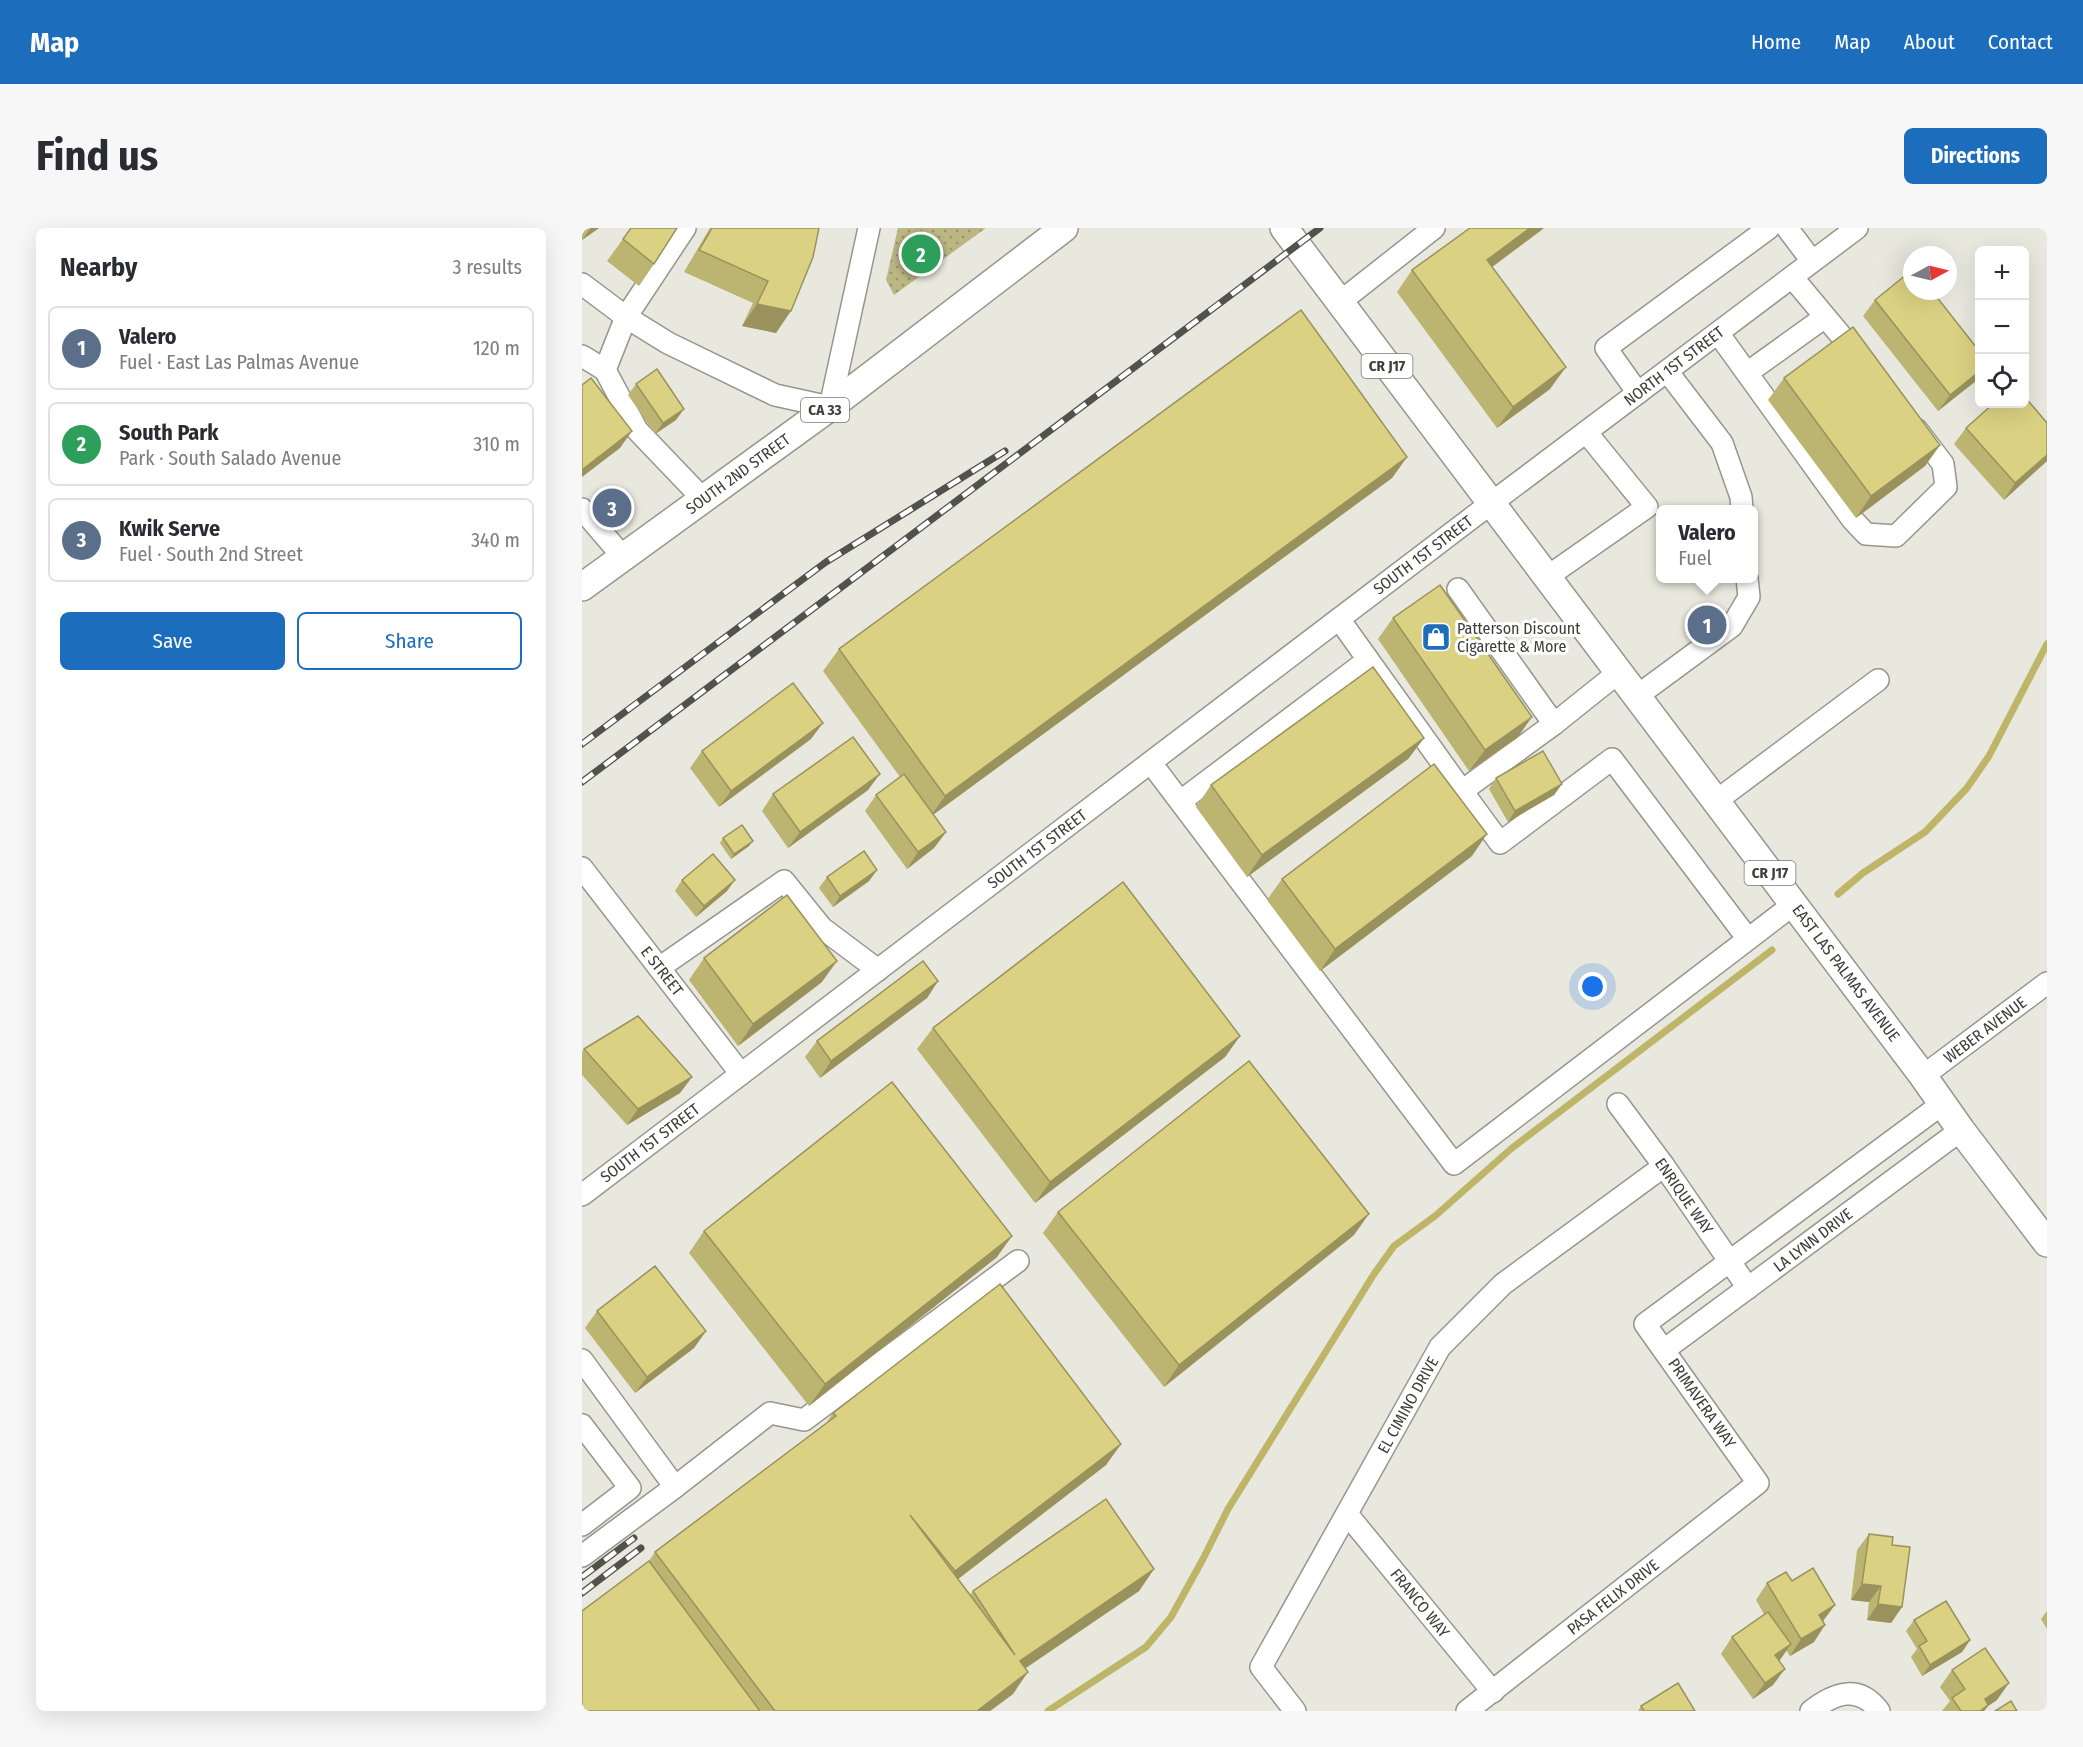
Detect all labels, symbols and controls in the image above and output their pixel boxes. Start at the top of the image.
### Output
text: Map [30,26,79,59]
text: Home [1751,29,1801,55]
text: Map [1834,29,1871,55]
text: About [1904,29,1955,55]
text: Contact [1988,29,2053,55]
button: Directions [1904,128,2047,184]
text: Find us [36,131,158,181]
pin: 2 [902,231,940,276]
north arrow [1903,246,1957,300]
map controls [1975,246,2029,408]
button: + [1975,246,2029,300]
text: Nearby [60,252,137,283]
text: 3 results [453,255,522,279]
button: − [1975,300,2029,354]
street label: NORTH 1ST STREET [1620,322,1728,410]
text: Valero [119,323,177,350]
text: 1 [77,336,86,360]
text: 120 m [473,336,520,360]
text: Fuel · East Las Palmas Avenue [119,350,359,374]
road number: CR J17 [1362,354,1412,378]
button: locate [1975,354,2029,408]
road number: CA 33 [801,398,849,422]
text: South Park [119,419,219,446]
street label: SOUTH 2ND STREET [682,429,794,518]
text: 2 [77,432,86,456]
text: 310 m [473,432,520,456]
text: Park · South Salado Avenue [119,446,341,470]
pin: 3 [592,486,632,530]
popup [1656,505,1758,583]
street label: SOUTH 1ST STREET [1370,511,1477,599]
text: Kwik Serve [119,515,220,542]
text: Valero [1678,519,1736,546]
text: 3 [77,528,86,552]
text: 340 m [471,528,520,552]
text: Fuel · South 2nd Street [119,542,303,566]
text: Fuel [1678,546,1712,570]
pin: 1 [1688,602,1726,648]
button: Save [60,612,285,670]
button: Share [297,612,522,670]
place label: Patterson Discount Cigarette & More [1457,619,1581,656]
shop icon: Patterson Discount Cigarette & More [1420,621,1452,653]
street label: SOUTH 1ST STREET [984,805,1091,893]
road number: CR J17 [1744,861,1796,885]
street label: EAST LAS PALMAS AVENUE [1788,901,1904,1045]
street label: E STREET [637,943,688,1000]
your location [1578,972,1607,1001]
street label: WEBER AVENUE [1940,993,2030,1067]
street label: SOUTH 1ST STREET [597,1099,704,1187]
street label: ENRIQUE WAY [1651,1154,1717,1238]
street label: LA LYNN DRIVE [1770,1204,1856,1276]
street label: EL CIMINO DRIVE [1374,1353,1442,1457]
street label: PRIMAVERA WAY [1664,1355,1740,1451]
street label: PASA FELIX DRIVE [1563,1555,1663,1639]
street label: FRANCO WAY [1386,1565,1454,1641]

